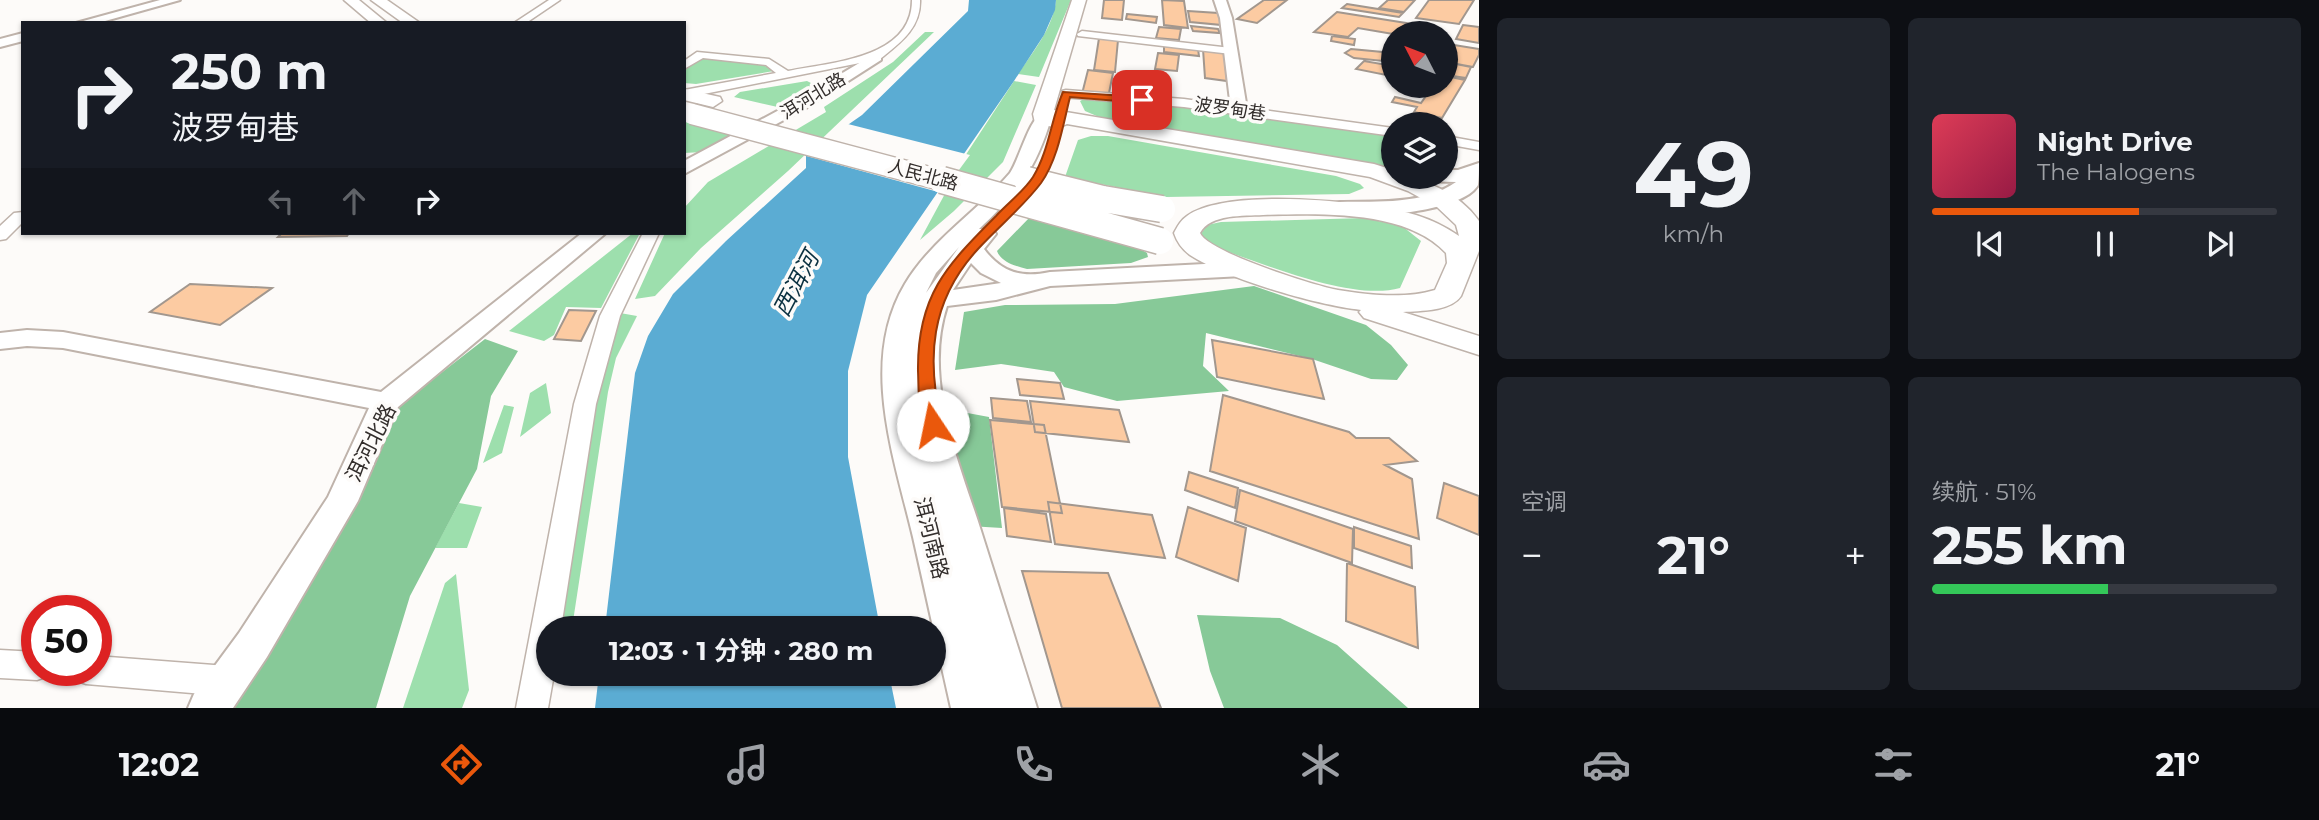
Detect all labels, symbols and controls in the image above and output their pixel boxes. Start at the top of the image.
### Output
north arrow [1381,21,1458,98]
map controls [1381,21,1458,189]
text: 250 m [171,42,328,101]
icon: right [56,49,147,140]
street label: 洱河北路 [776,68,850,124]
pin [1112,70,1172,130]
icon: arrive [1123,81,1161,119]
street label: 波罗甸巷 [1193,93,1267,125]
text: 波罗甸巷 [171,108,299,147]
button: layers [1381,112,1458,189]
text: 49 [1633,119,1754,230]
text: Night Drive [2037,126,2193,158]
street label: 人民北路 [885,155,961,195]
text: The Halogens [2037,158,2195,186]
icon: left [262,182,300,220]
icon: ahead [335,182,373,220]
icon: right [408,182,446,220]
text: km/h [1663,220,1724,248]
icon: previous [1971,225,2009,263]
icon: pause [2086,225,2124,263]
icon: next [2201,225,2239,263]
water label: 西洱河 [767,243,826,321]
position arrow [896,388,970,462]
street label: 洱河北路 [340,400,401,486]
text: 续航 · 51% [1932,478,2036,506]
text: 空调 [1521,488,1567,516]
street label: 洱河南路 [909,494,954,582]
text: 255 km [1932,514,2127,577]
text: 21° [1657,524,1730,587]
text: − [1521,532,1543,579]
text: + [1844,532,1866,579]
speed limit sign: 50 [21,595,112,686]
text: 12:03 · 1 分钟 · 280 m [609,635,873,667]
icon: directions [437,740,486,789]
icon: music [723,740,772,789]
icon: phone [1009,740,1058,789]
icon: climate [1296,740,1345,789]
icon: car [1582,740,1631,789]
icon: filters [1869,740,1918,789]
text: 12:02 [119,745,199,784]
text: 21° [2155,745,2200,784]

